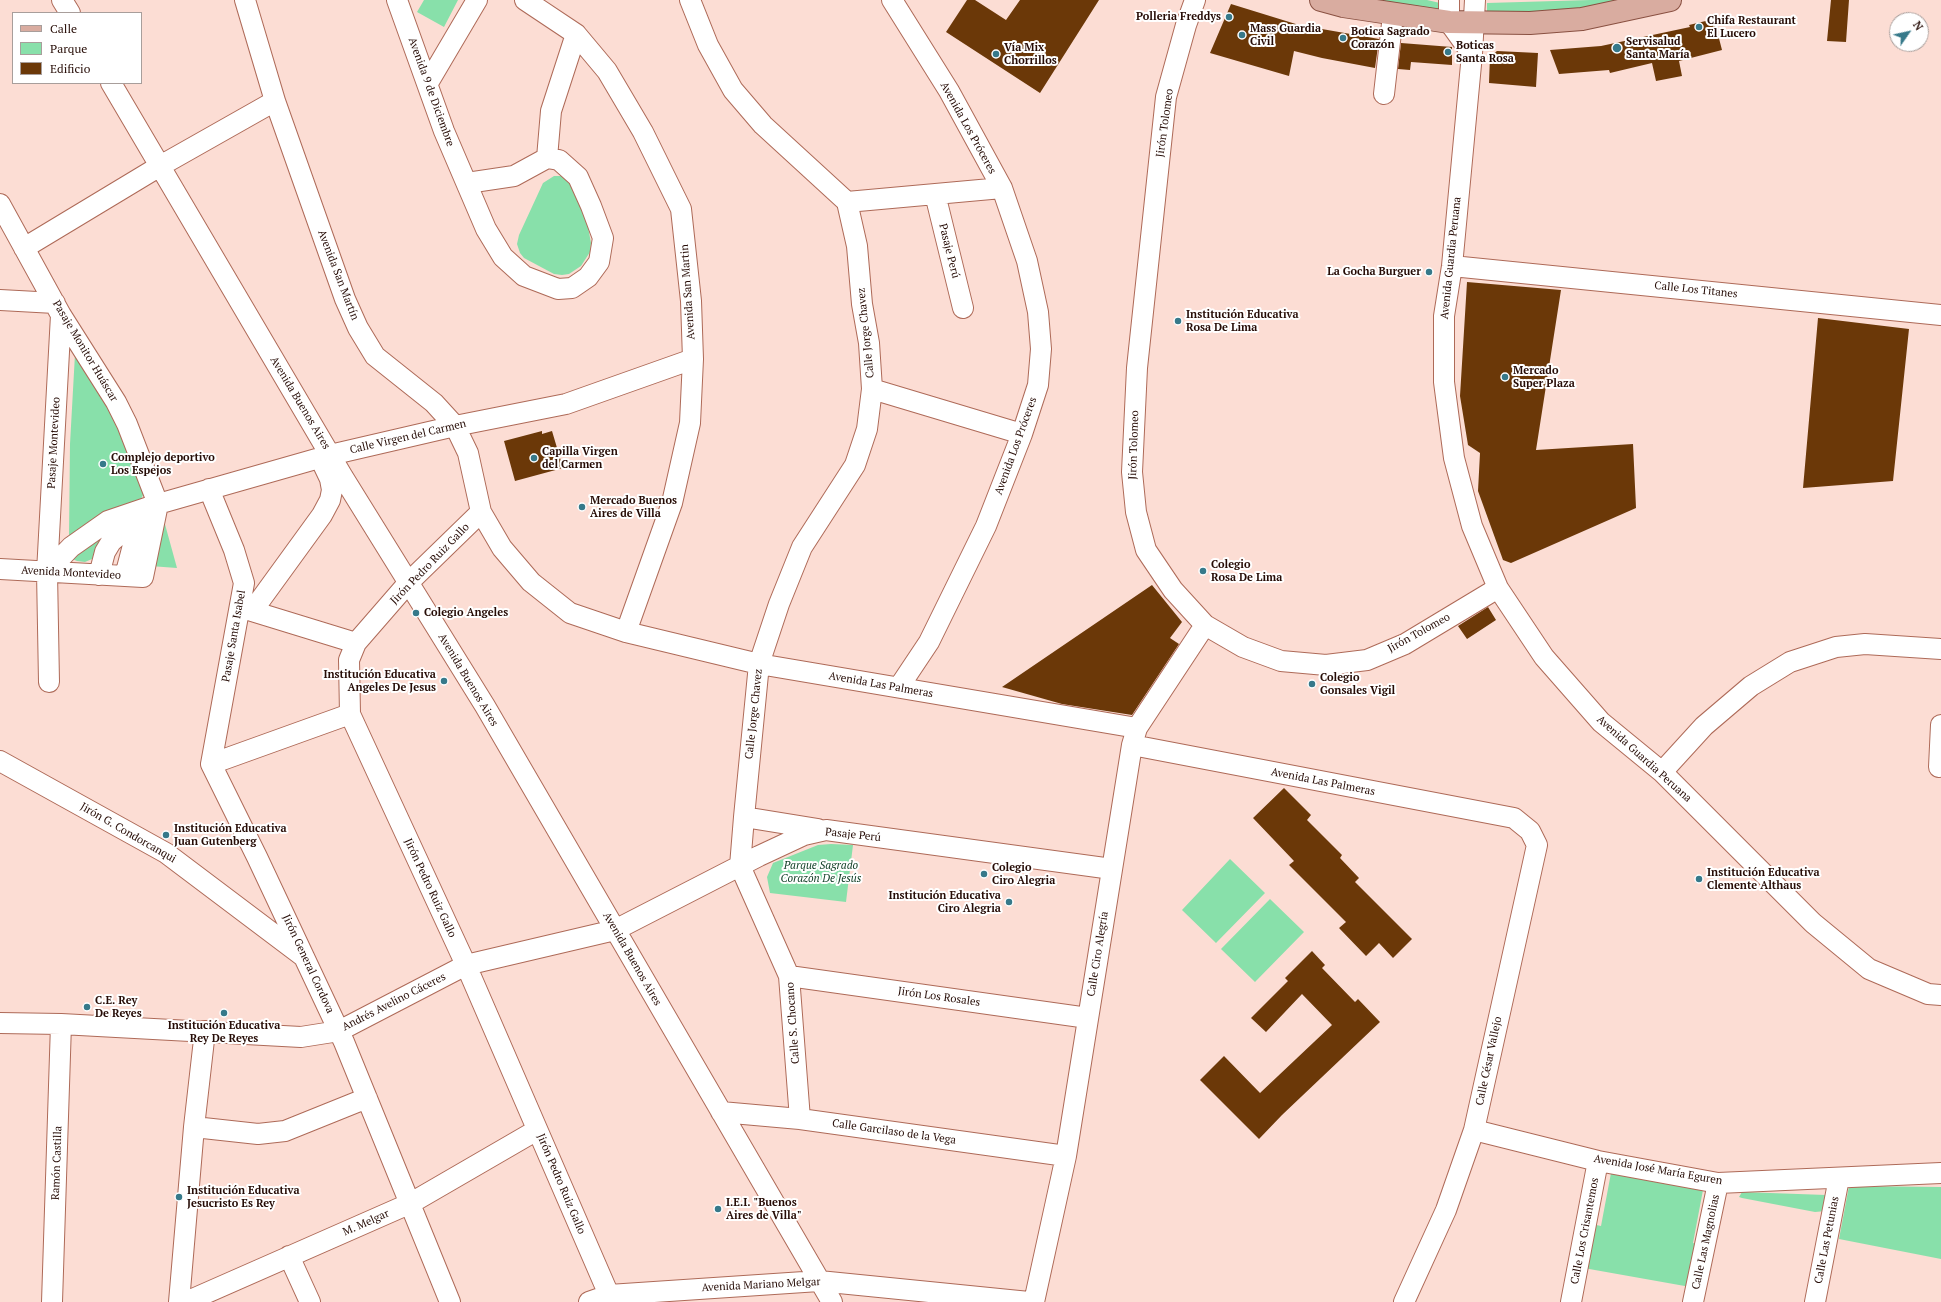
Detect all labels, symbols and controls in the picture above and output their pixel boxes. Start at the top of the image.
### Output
place label: Polleria Freddys [1136,10,1221,24]
legend [12,12,142,84]
marker: Polleria Freddys [1224,12,1234,22]
north arrow [1889,12,1929,52]
place label: Chifa Restaurant El Lucero [1707,14,1796,40]
text: N [1910,18,1926,33]
text: Calle [50,21,77,36]
place label: Mass Guardia Civil [1250,22,1321,48]
marker: Chifa Restaurant El Lucero [1694,22,1704,32]
place label: Botica Sagrado Corazón [1351,25,1430,51]
marker: Mass Guardia Civil [1237,30,1247,40]
marker: Botica Sagrado Corazón [1338,33,1348,43]
place label: Servisalud Santa María [1626,35,1690,61]
street label: Avenida 9 de Diciembre [405,36,457,148]
place label: Boticas Santa Rosa [1456,39,1514,65]
text: Parque [50,41,87,56]
place label: Vía Mix Chorrillos [1004,41,1057,67]
marker: Servisalud Santa María [1611,42,1623,54]
marker: Boticas Santa Rosa [1443,47,1453,57]
marker: Vía Mix Chorrillos [991,49,1001,59]
text: Edificio [50,61,90,76]
street label: Avenida Los Próceres [937,80,999,176]
street label: Jirón Tolomeo [1154,88,1176,158]
street label: Avenida Guardia Peruana [1438,196,1464,320]
street label: Pasaje Perú [936,222,962,280]
street label: Avenida San Martín [315,228,361,322]
street label: Avenida San Martin [678,244,698,340]
place label: La Gocha Burguer [1327,265,1421,279]
marker: La Gocha Burguer [1424,267,1434,277]
street label: Calle Los Titanes [1654,279,1738,301]
street label: Calle Jorge Chavez [855,287,877,379]
street label: Pasaje Monitor Huáscar [50,298,120,404]
place label: Institución Educativa Rosa De Lima [1186,308,1299,334]
marker: Institución Educativa Rosa De Lima [1173,316,1183,326]
street label: Avenida Buenos Aires [267,354,333,452]
place label: Mercado Super Plaza [1513,364,1575,390]
marker: Mercado Super Plaza [1500,372,1510,382]
street label: Avenida Los Próceres [992,395,1040,497]
street label: Pasaje Montevideo [45,397,63,489]
street label: Jirón Tolomeo [1126,410,1142,480]
street label: Calle Virgen del Carmen [348,417,468,457]
place label: Capilla Virgen del Carmen [542,445,618,471]
place label: Complejo deportivo Los Espejos [111,451,215,477]
marker: Capilla Virgen del Carmen [529,453,539,463]
marker: Complejo deportivo Los Espejos [98,459,108,469]
place label: Mercado Buenos Aires de Villa [590,494,677,520]
marker: Mercado Buenos Aires de Villa [577,502,587,512]
street label: Jirón Pedro Ruiz Gallo [388,521,472,607]
place label: Colegio Rosa De Lima [1211,558,1282,584]
street label: Avenida Montevideo [21,564,121,582]
marker: Colegio Rosa De Lima [1198,566,1208,576]
street label: Pasaje Santa Isabel [219,589,249,683]
place label: Colegio Angeles [424,606,508,620]
marker: Colegio Angeles [411,608,421,618]
street label: Jirón Tolomeo [1386,610,1452,656]
street label: Avenida Buenos Aires [435,631,501,729]
place label: Institución Educativa Angeles De Jesus [323,668,436,694]
street label: Calle Jorge Chavez [743,668,765,760]
street label: Avenida Las Palmeras [828,669,934,701]
place label: Colegio Gonsales Vigil [1320,671,1395,697]
marker: Institución Educativa Angeles De Jesus [439,676,449,686]
marker: Colegio Gonsales Vigil [1307,679,1317,689]
street label: Avenida Guardia Peruana [1594,713,1694,805]
street label: Avenida Las Palmeras [1270,765,1376,799]
street label: Jirón G. Condorcanqui [78,800,178,866]
place label: Institución Educativa Juan Gutenberg [174,822,287,848]
street label: Pasaje Perú [824,826,882,844]
marker: Institución Educativa Juan Gutenberg [161,830,171,840]
street label: Jirón Pedro Ruiz Gallo [401,836,459,940]
park label: Parque Sagrado Corazón De Jesús [781,859,861,885]
place label: Colegio Ciro Alegria [992,861,1055,887]
place label: Institución Educativa Clemente Althaus [1707,866,1820,892]
marker: Colegio Ciro Alegria [979,869,989,879]
marker: Institución Educativa Clemente Althaus [1694,874,1704,884]
place label: Institución Educativa Ciro Alegria [888,889,1001,915]
marker: Institución Educativa Ciro Alegria [1004,897,1014,907]
street label: Avenida Buenos Aires [600,910,664,1008]
street label: Calle Ciro Alegría [1085,910,1111,998]
street label: Jirón General Cordova [279,912,337,1016]
street label: Andrés Avelino Cáceres [340,970,448,1034]
street label: Calle S. Chocano [784,982,802,1064]
street label: Jirón Los Rosales [897,985,981,1009]
place label: C.E. Rey De Reyes [95,994,142,1020]
marker: C.E. Rey De Reyes [82,1002,92,1012]
marker: Institución Educativa Rey De Reyes [219,1008,229,1018]
street label: Calle César Vallejo [1473,1015,1505,1107]
place label: Institución Educativa Rey De Reyes [168,1019,280,1045]
street label: Calle Garcilaso de la Vega [831,1117,957,1147]
street label: Ramón Castilla [49,1126,65,1200]
street label: Jirón Pedro Ruiz Gallo [534,1132,588,1236]
street label: Avenida José María Eguren [1593,1152,1723,1188]
street label: Calle Los Crisantemos [1568,1177,1602,1285]
place label: Institución Educativa Jesucristo Es Rey [187,1184,300,1210]
marker: Institución Educativa Jesucristo Es Rey [174,1192,184,1202]
street label: Calle Las Magnolias [1689,1193,1723,1291]
street label: Calle Las Petunias [1812,1195,1842,1285]
place label: I.E.I. "Buenos Aires de Villa" [726,1196,801,1222]
marker: I.E.I. "Buenos Aires de Villa" [713,1204,723,1214]
street label: M. Melgar [341,1207,391,1239]
street label: Avenida Mariano Melgar [701,1275,821,1295]

